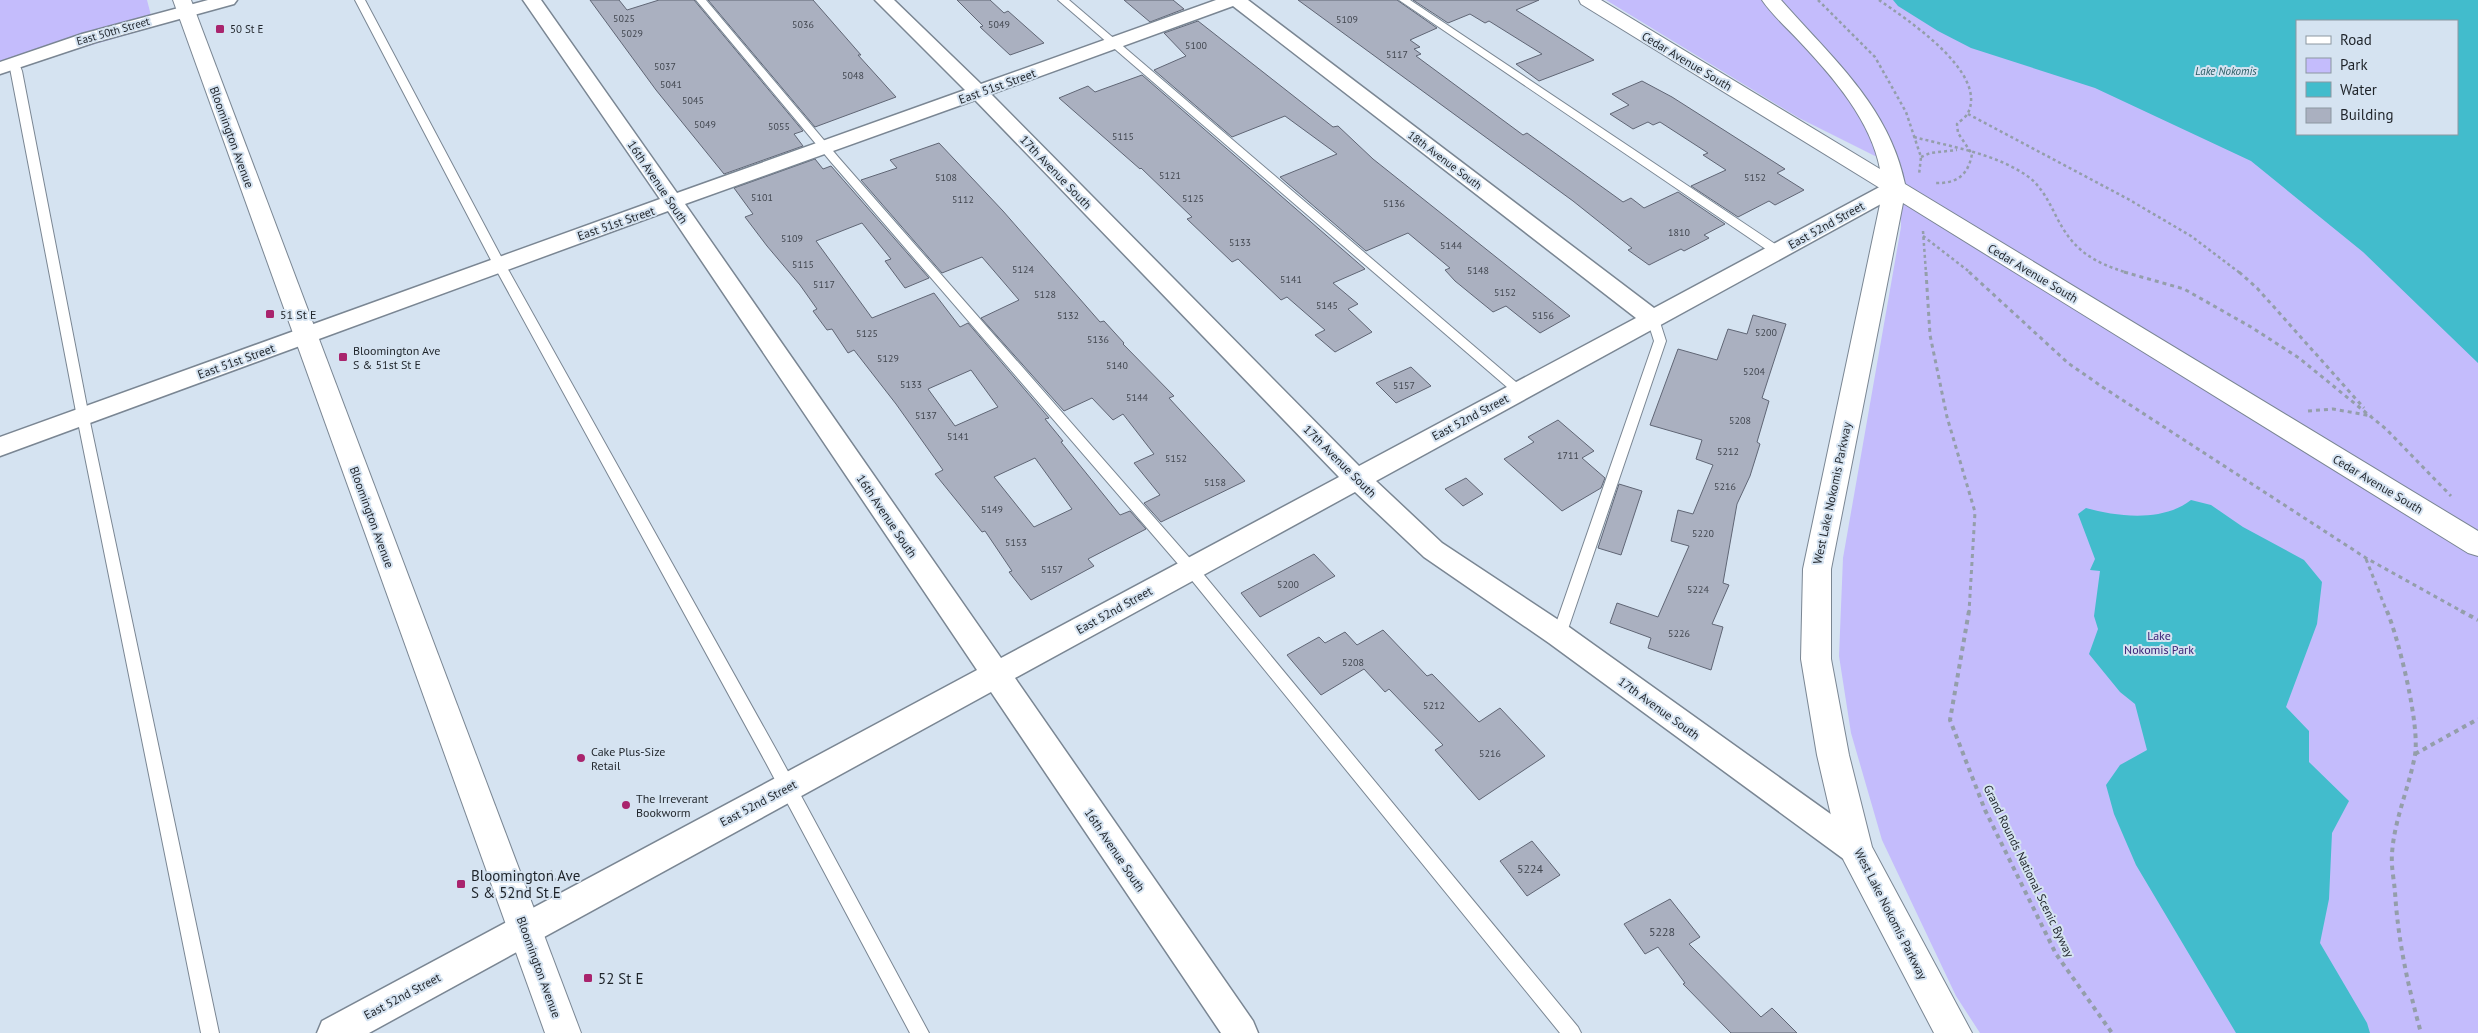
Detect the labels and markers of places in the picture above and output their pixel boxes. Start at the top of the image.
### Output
place label: 50 St E [230,22,263,36]
marker: 50 St E [214,23,226,35]
place label: 51 St E [280,307,316,322]
marker: 51 St E [264,308,276,320]
place label: Bloomington Ave S & 51st St E [353,343,440,372]
marker: Bloomington Ave S & 51st St E [337,351,349,363]
place label: Cake Plus-Size Retail [591,744,665,773]
marker: Cake Plus-Size Retail [575,752,587,764]
place label: The Irreverant Bookworm [636,791,708,820]
marker: The Irreverant Bookworm [620,799,632,811]
place label: Bloomington Ave S & 52nd St E [471,866,580,902]
marker: Bloomington Ave S & 52nd St E [455,878,467,890]
place label: 52 St E [598,969,643,988]
marker: 52 St E [582,972,594,984]

